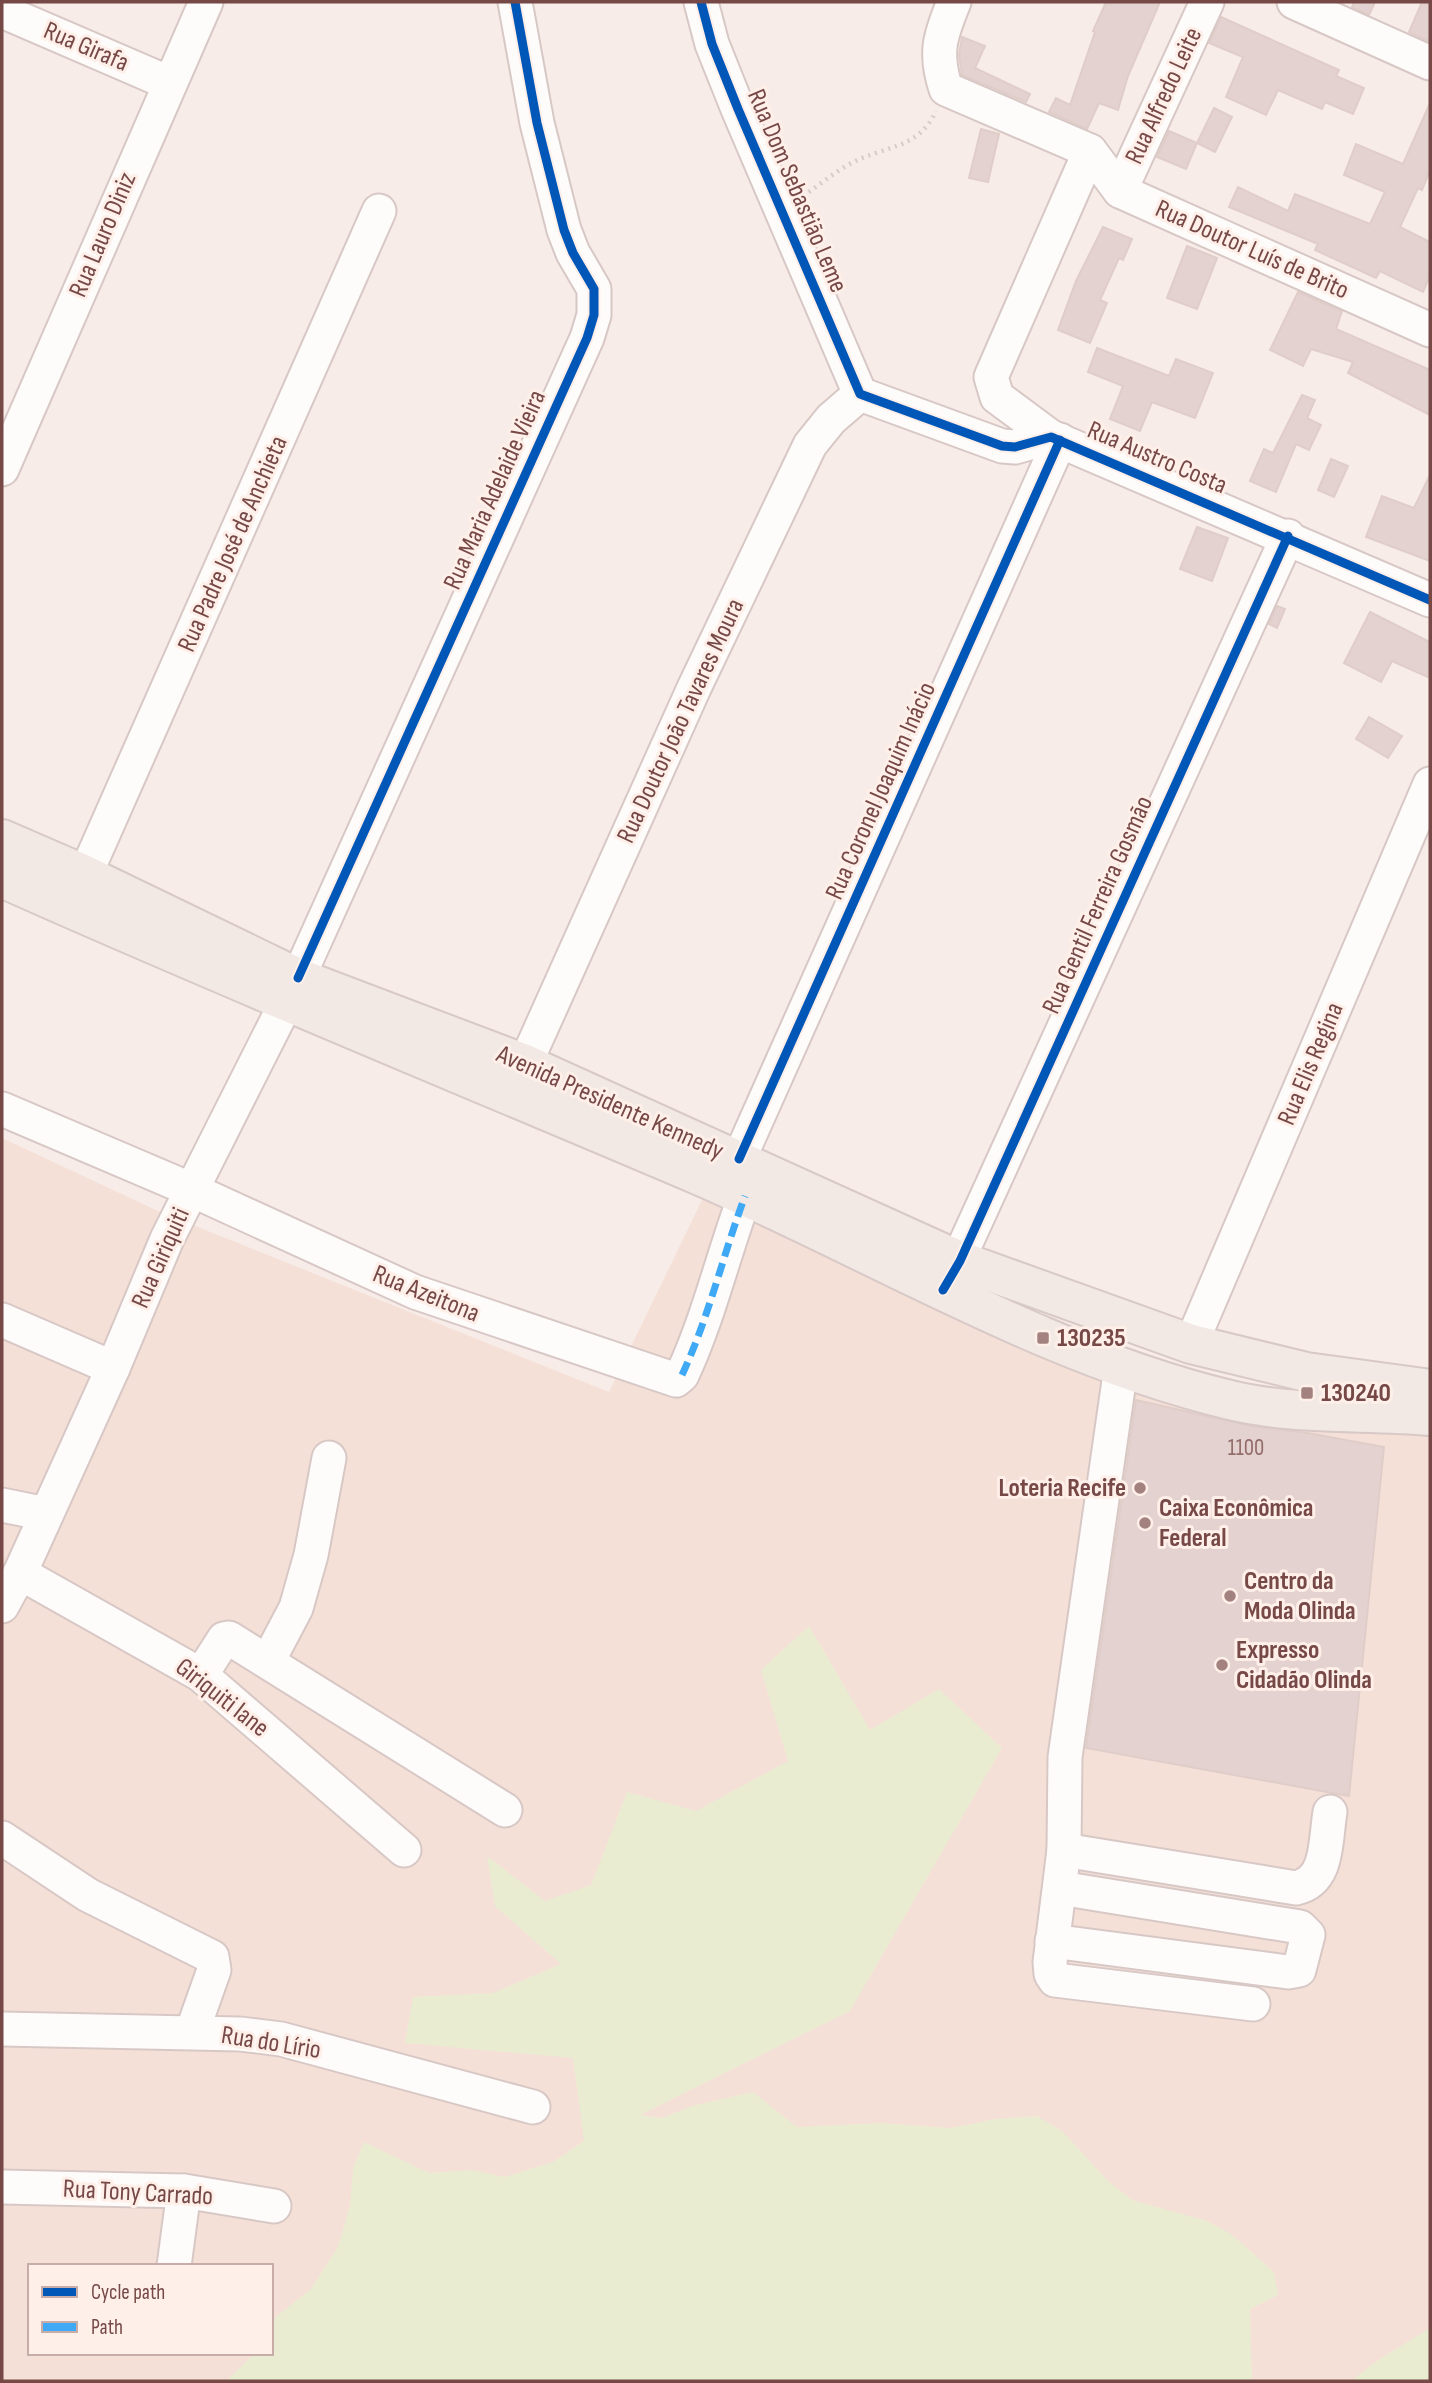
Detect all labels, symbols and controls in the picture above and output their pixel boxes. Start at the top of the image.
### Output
street label: Rua Girafa [39,15,133,79]
street label: Rua Alfredo Leite [1119,23,1209,169]
street label: Rua Dom Sebastião Leme [740,85,854,297]
street label: Rua Lauro Diniz [63,168,143,302]
street label: Rua Doutor Luís de Brito [1151,194,1353,306]
street label: Rua Maria Adelaide Vieira [437,386,553,594]
street label: Rua Austro Costa [1083,415,1231,501]
street label: Rua Padre José de Anchieta [171,431,295,657]
street label: Rua Doutor João Tavares Moura [611,594,751,848]
street label: Rua Coronel Joaquim Inácio [819,678,943,904]
street label: Rua Gentil Ferreira Gosmão [1036,791,1160,1019]
street label: Rua Elis Regina [1271,998,1351,1130]
street label: Avenida Presidente Kennedy [491,1039,728,1167]
street label: Rua Giriquiti [125,1203,197,1313]
street label: Rua Azeitona [368,1259,484,1329]
place label: 130235 [1057,1323,1126,1354]
marker: 130235 [1035,1330,1051,1346]
place label: 130240 [1321,1378,1391,1409]
marker: 130240 [1299,1385,1315,1401]
house number: 1100 [1228,1434,1264,1462]
place label: Loteria Recife [998,1473,1126,1504]
marker: Loteria Recife [1132,1480,1148,1496]
place label: Caixa Econômica Federal [1159,1493,1313,1554]
marker: Caixa Econômica Federal [1137,1515,1153,1531]
place label: Centro da Moda Olinda [1244,1566,1356,1627]
marker: Centro da Moda Olinda [1222,1588,1238,1604]
place label: Expresso Cidadão Olinda [1236,1635,1372,1696]
street label: Giriquiti lane [169,1652,275,1744]
marker: Expresso Cidadão Olinda [1214,1657,1230,1673]
street label: Rua do Lírio [219,2020,323,2066]
street label: Rua Tony Carrado [62,2174,214,2212]
legend [28,2264,273,2355]
text: Cycle path [91,2280,165,2305]
text: Path [91,2315,123,2340]

